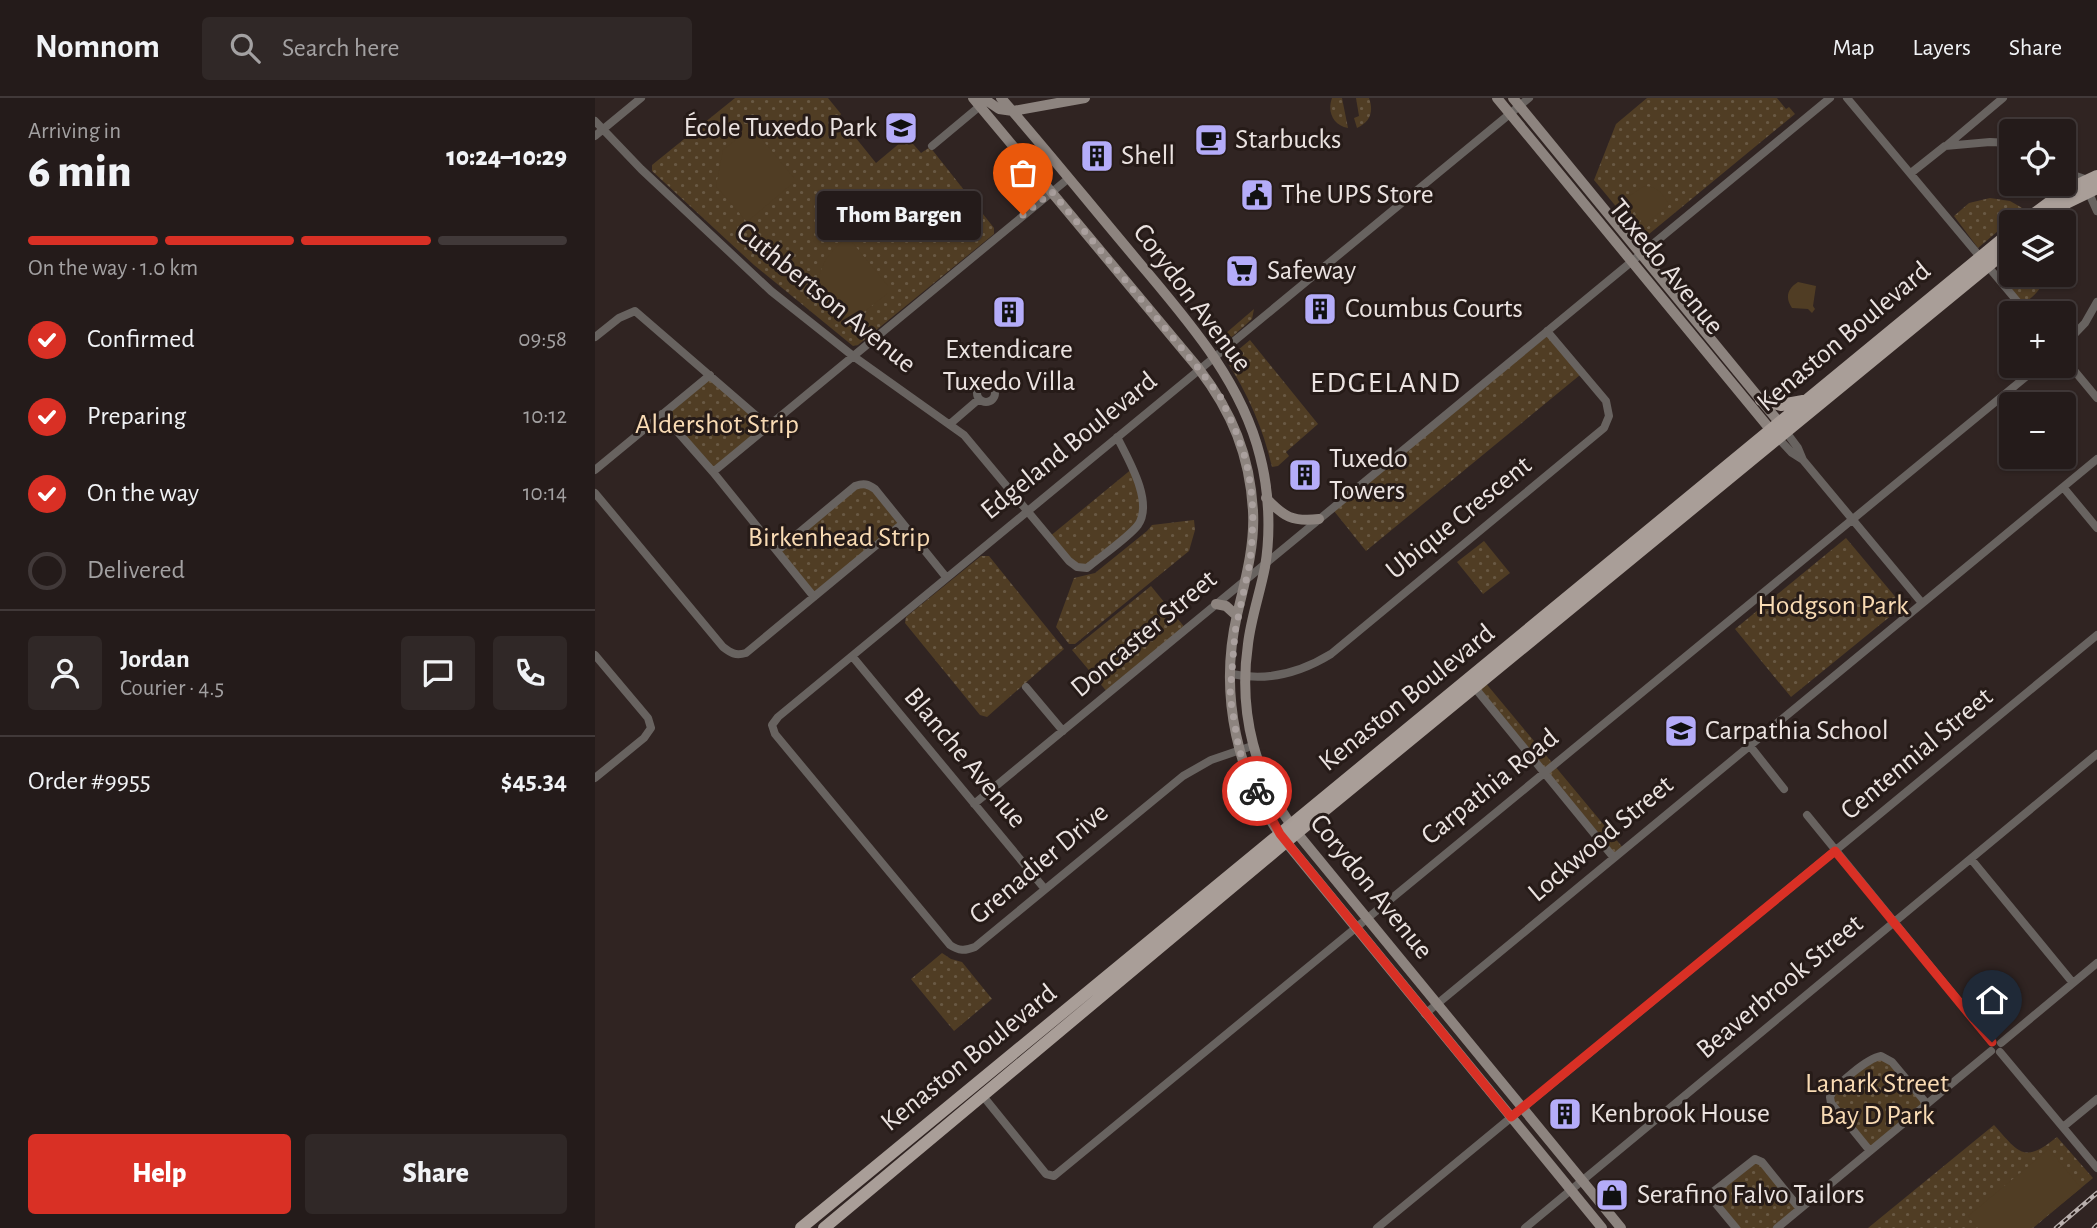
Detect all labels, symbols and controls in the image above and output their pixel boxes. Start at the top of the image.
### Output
search box [202,17,692,80]
icon: search [226,29,264,67]
text: Nomnom [35,31,160,64]
text: Search here [282,35,400,61]
text: Map [1832,36,1874,60]
text: Layers [1912,36,1971,60]
text: Share [2009,36,2062,60]
school or university icon: École Tuxedo Park [882,109,920,147]
place label: École Tuxedo Park [683,111,877,142]
map controls [1999,119,2076,469]
button: locate [1999,119,2076,196]
text: Arriving in [28,120,121,143]
cafe icon: Starbucks [1192,121,1230,159]
place label: Starbucks [1235,126,1341,154]
building icon: Shell [1078,137,1116,175]
place label: Shell [1121,142,1175,170]
pin [993,143,1053,215]
text: 10:24–10:29 [446,144,567,170]
text: 6 min [28,149,132,195]
icon: bag [1004,154,1042,192]
public building icon: The UPS Store [1238,176,1276,214]
place label: The UPS Store [1281,181,1434,209]
callout: Thom Bargen [817,190,981,240]
street label: Tuxedo Avenue [1603,194,1729,340]
text: Thom Bargen [836,204,962,227]
button: layers [1999,210,2076,287]
street label: Cuthbertson Avenue [731,217,921,379]
street label: Corydon Avenue [1128,219,1256,377]
supermarket icon: Safeway [1223,252,1261,290]
text: On the way · 1.0 km [28,257,198,280]
place label: Safeway [1267,257,1356,285]
street label: Kenaston Boulevard [1752,257,1936,417]
building icon: Coumbus Courts [1301,290,1339,328]
building icon: Extendicare Tuxedo Villa [990,293,1028,331]
place label: Coumbus Courts [1345,295,1523,323]
button: + [1999,301,2076,378]
icon: check [28,321,66,359]
text: Confirmed [87,326,195,352]
text: 09:58 [518,328,567,351]
place label: Extendicare Tuxedo Villa [943,336,1075,396]
street label: Edgeland Boulevard [976,367,1162,525]
district label: EDGELAND [1310,368,1462,398]
button: − [1999,392,2076,469]
icon: check [28,398,66,436]
text: Preparing [87,403,186,429]
text: 10:12 [523,405,567,428]
park label: Aldershot Strip [635,411,799,439]
place label: Tuxedo Towers [1329,445,1408,505]
street label: Ubique Crescent [1381,451,1537,585]
building icon: Tuxedo Towers [1286,456,1324,494]
icon: check [28,475,66,513]
text: On the way [87,480,199,506]
text: 10:14 [523,482,567,505]
park label: Birkenhead Strip [748,524,930,552]
text: Delivered [87,557,185,583]
street label: Doncaster Street [1066,565,1222,703]
park label: Hodgson Park [1757,592,1909,620]
street label: Kenaston Boulevard [1314,619,1500,777]
button: person [28,636,102,710]
button: chat [401,636,475,710]
button: phone [493,636,567,710]
text: Jordan [120,646,190,672]
text: Courier · 4.5 [120,677,224,700]
street label: Blanche Avenue [898,683,1032,833]
street label: Centennial Street [1836,683,1998,825]
school or university icon: Carpathia School [1662,712,1700,750]
place label: Carpathia School [1705,717,1889,745]
street label: Carpathia Road [1416,724,1564,850]
courier [1222,756,1292,826]
text: Order #9955 [28,768,151,794]
text: $45.34 [501,768,567,794]
street label: Lockwood Street [1523,771,1679,907]
icon: bike [1238,772,1276,810]
street label: Grenadier Drive [964,798,1114,930]
street label: Corydon Avenue [1304,809,1438,965]
street label: Beaverbrook Street [1691,910,1869,1064]
pin [1962,970,2022,1042]
street label: Kenaston Boulevard [876,979,1062,1137]
icon: home [1973,981,2011,1019]
park label: Lanark Street Bay D Park [1805,1070,1949,1130]
building icon: Kenbrook House [1546,1095,1584,1133]
place label: Kenbrook House [1590,1100,1770,1128]
button: Help [28,1134,291,1214]
button: Share [305,1134,567,1214]
shop icon: Serafino Falvo Tailors [1593,1176,1631,1214]
place label: Serafino Falvo Tailors [1637,1181,1865,1209]

